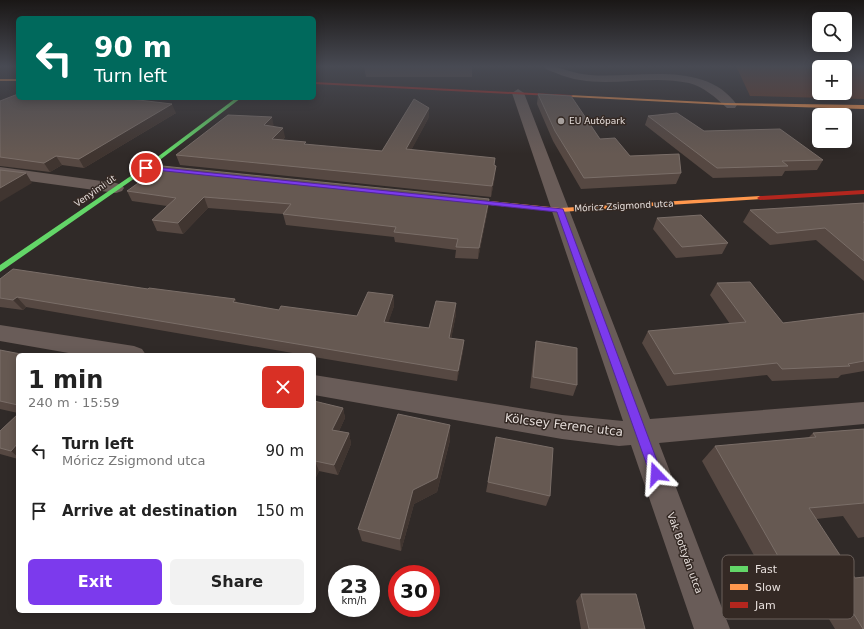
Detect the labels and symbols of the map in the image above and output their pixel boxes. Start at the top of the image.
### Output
marker: EU Autópark [556,116,566,126]
place label: EU Autópark [569,116,626,126]
pin [129,151,163,185]
street label: Venyimi út [73,173,118,209]
street label: Móricz Zsigmond utca [574,198,674,214]
street label: Kölcsey Ferenc utca [504,411,624,439]
position arrow [635,453,677,495]
street label: Vak Bottyán utca [665,511,705,595]
legend [722,555,854,619]
text: Fast [755,563,778,576]
speed limit sign: 30 [388,565,440,617]
text: Slow [755,581,781,594]
text: Jam [754,599,776,612]

